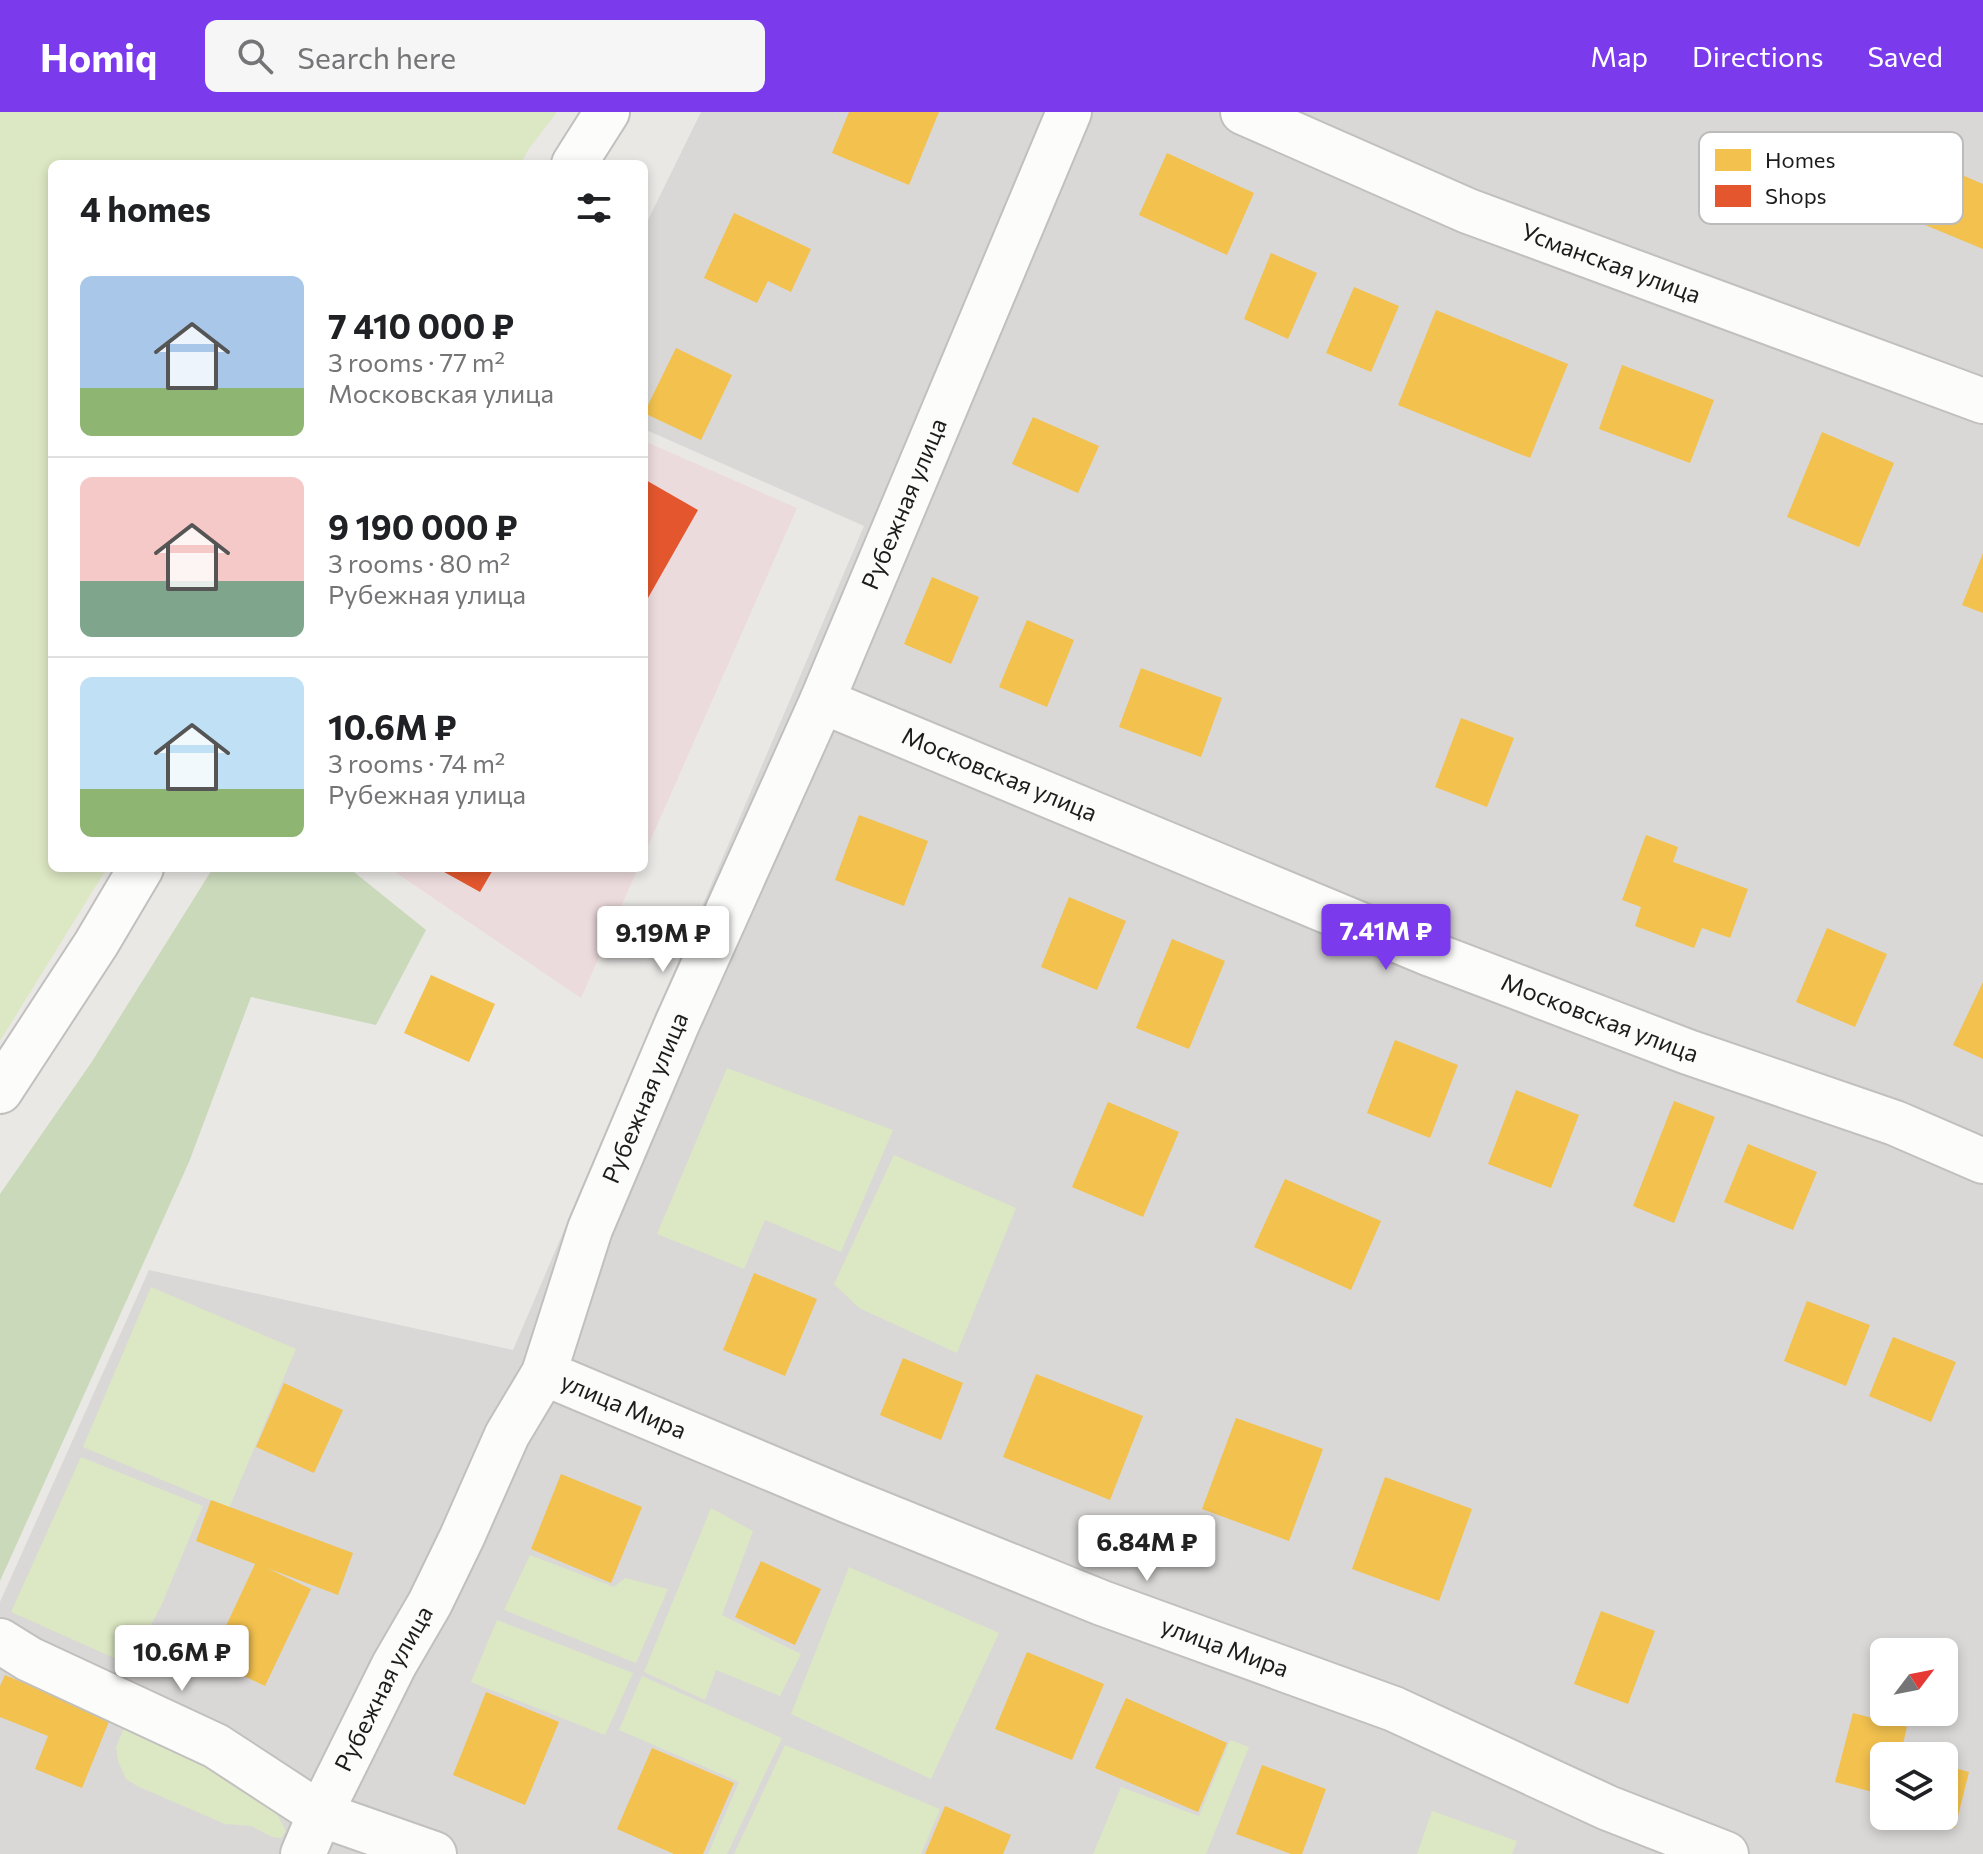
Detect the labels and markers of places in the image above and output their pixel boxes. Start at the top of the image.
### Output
pin: 7.41M ₽ [1312,904,1460,972]
pin: 9.19M ₽ [589,906,737,974]
pin: 6.84M ₽ [1073,1515,1221,1583]
pin: 10.6M ₽ [108,1625,256,1693]

